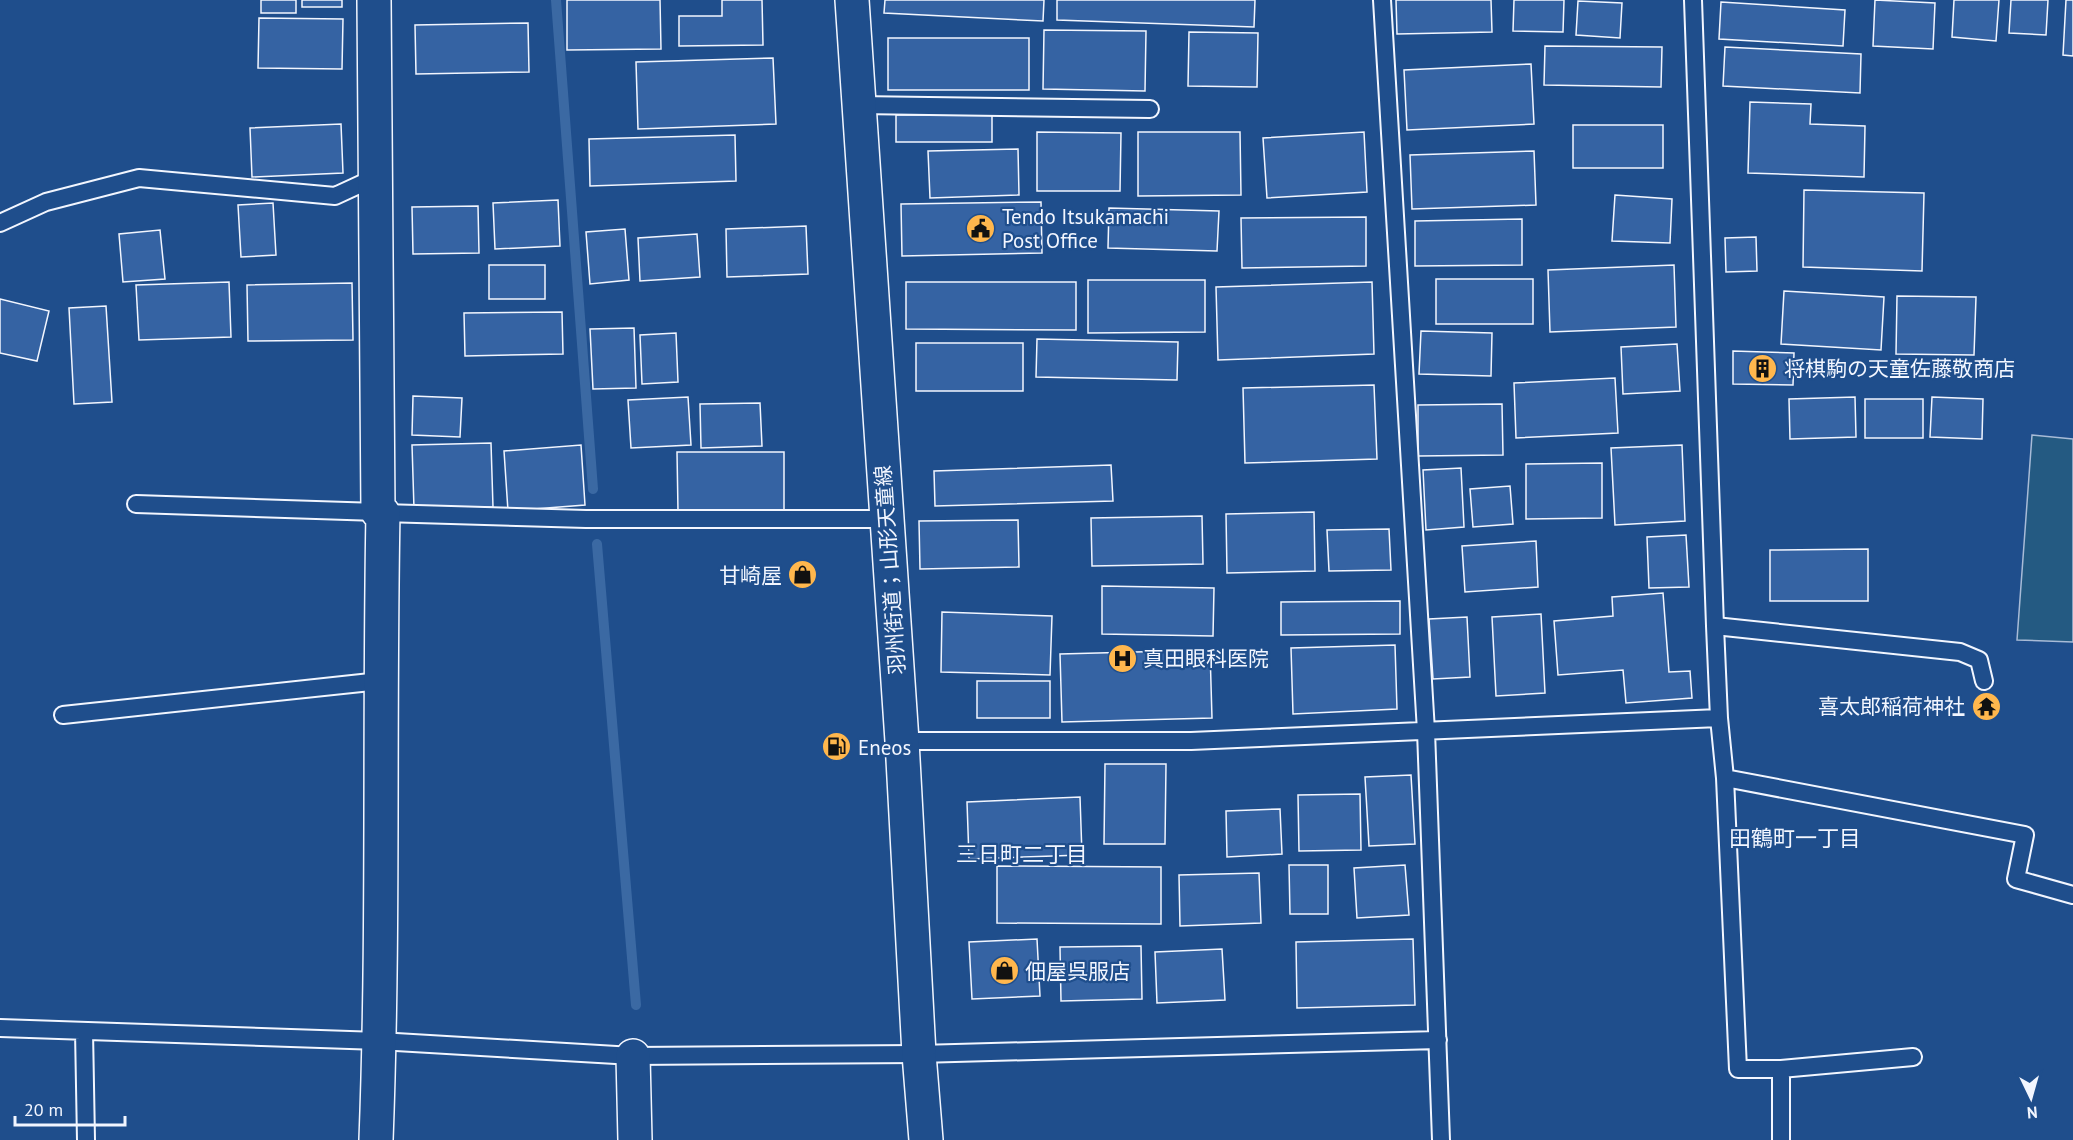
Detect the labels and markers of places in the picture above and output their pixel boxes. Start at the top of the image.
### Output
place label: Tendo Itsukamachi Post Office [1002,203,1169,254]
public building icon: Tendo Itsukamachi Post Office [965,212,997,244]
building icon: 将棋駒の天童佐藤敬商店 [1747,352,1779,384]
place label: 将棋駒の天童佐藤敬商店 [1784,355,2015,382]
shop icon: 甘崎屋 [787,559,819,591]
place label: 甘崎屋 [719,562,782,589]
hospital icon: 真田眼科医院 [1106,642,1138,674]
place label: 真田眼科医院 [1143,645,1269,672]
temple icon: 喜太郎稲荷神社 [1970,690,2002,722]
place label: 喜太郎稲荷神社 [1818,693,1965,720]
fuel station icon: Eneos [821,731,853,763]
place label: Eneos [858,734,911,761]
shop icon: 佃屋呉服店 [988,955,1020,987]
place label: 佃屋呉服店 [1025,958,1130,985]

